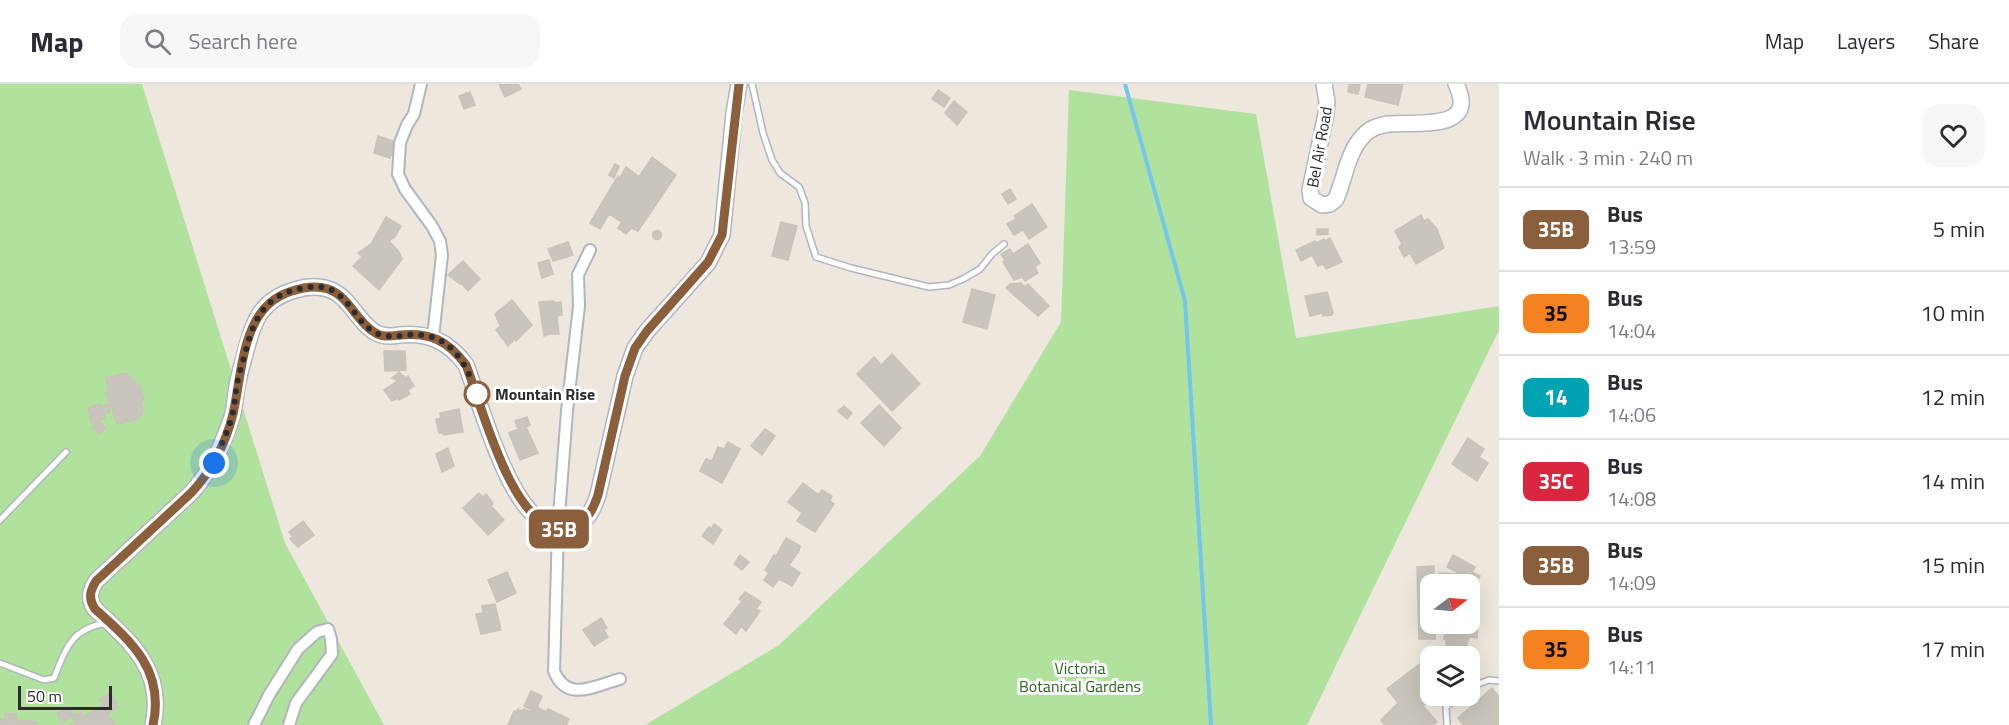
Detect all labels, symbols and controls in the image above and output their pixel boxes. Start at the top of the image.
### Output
search box [120,14,540,68]
text: Map [30,20,84,63]
text: Search here [189,24,298,58]
icon: search [141,25,174,58]
text: Map [1765,25,1804,57]
text: Layers [1837,25,1895,57]
text: Share [1928,25,1979,57]
text: Mountain Rise [1523,98,1696,141]
button: heart [1922,104,1985,167]
street label: Bel Air Road [1300,105,1338,189]
text: Walk · 3 min · 240 m [1523,142,1693,173]
text: Bus [1607,197,1643,231]
text: 5 min [1933,212,1985,246]
text: 35B [1538,213,1574,245]
text: 13:59 [1607,231,1656,262]
text: Bus [1607,281,1643,315]
text: 10 min [1920,296,1985,330]
text: 35 [1544,297,1568,329]
text: 14:04 [1607,315,1656,346]
text: Bus [1607,365,1643,399]
text: 12 min [1920,380,1985,414]
marker: Mountain Rise [464,381,490,407]
text: 14 [1544,381,1568,413]
place label: Mountain Rise [495,382,595,406]
text: 14:06 [1607,399,1656,430]
your location [199,448,229,478]
text: Bus [1607,449,1643,483]
text: 14 min [1920,464,1985,498]
text: 35C [1539,465,1573,497]
text: 14:08 [1607,483,1656,514]
line badge: 35B [524,510,594,548]
text: 35B [541,513,577,545]
text: Bus [1607,533,1643,567]
text: 15 min [1920,548,1985,582]
text: 35B [1538,549,1574,581]
text: 14:09 [1607,567,1656,598]
north arrow [1420,574,1480,634]
map controls [1420,574,1480,706]
text: Bus [1607,617,1643,651]
text: 17 min [1920,632,1985,666]
text: 35 [1544,633,1568,665]
button: layers [1420,646,1480,706]
text: 14:11 [1607,651,1656,682]
park label: Victoria Botanical Gardens [1019,656,1141,698]
scale bar [18,683,112,710]
text: 50 m [27,684,62,708]

